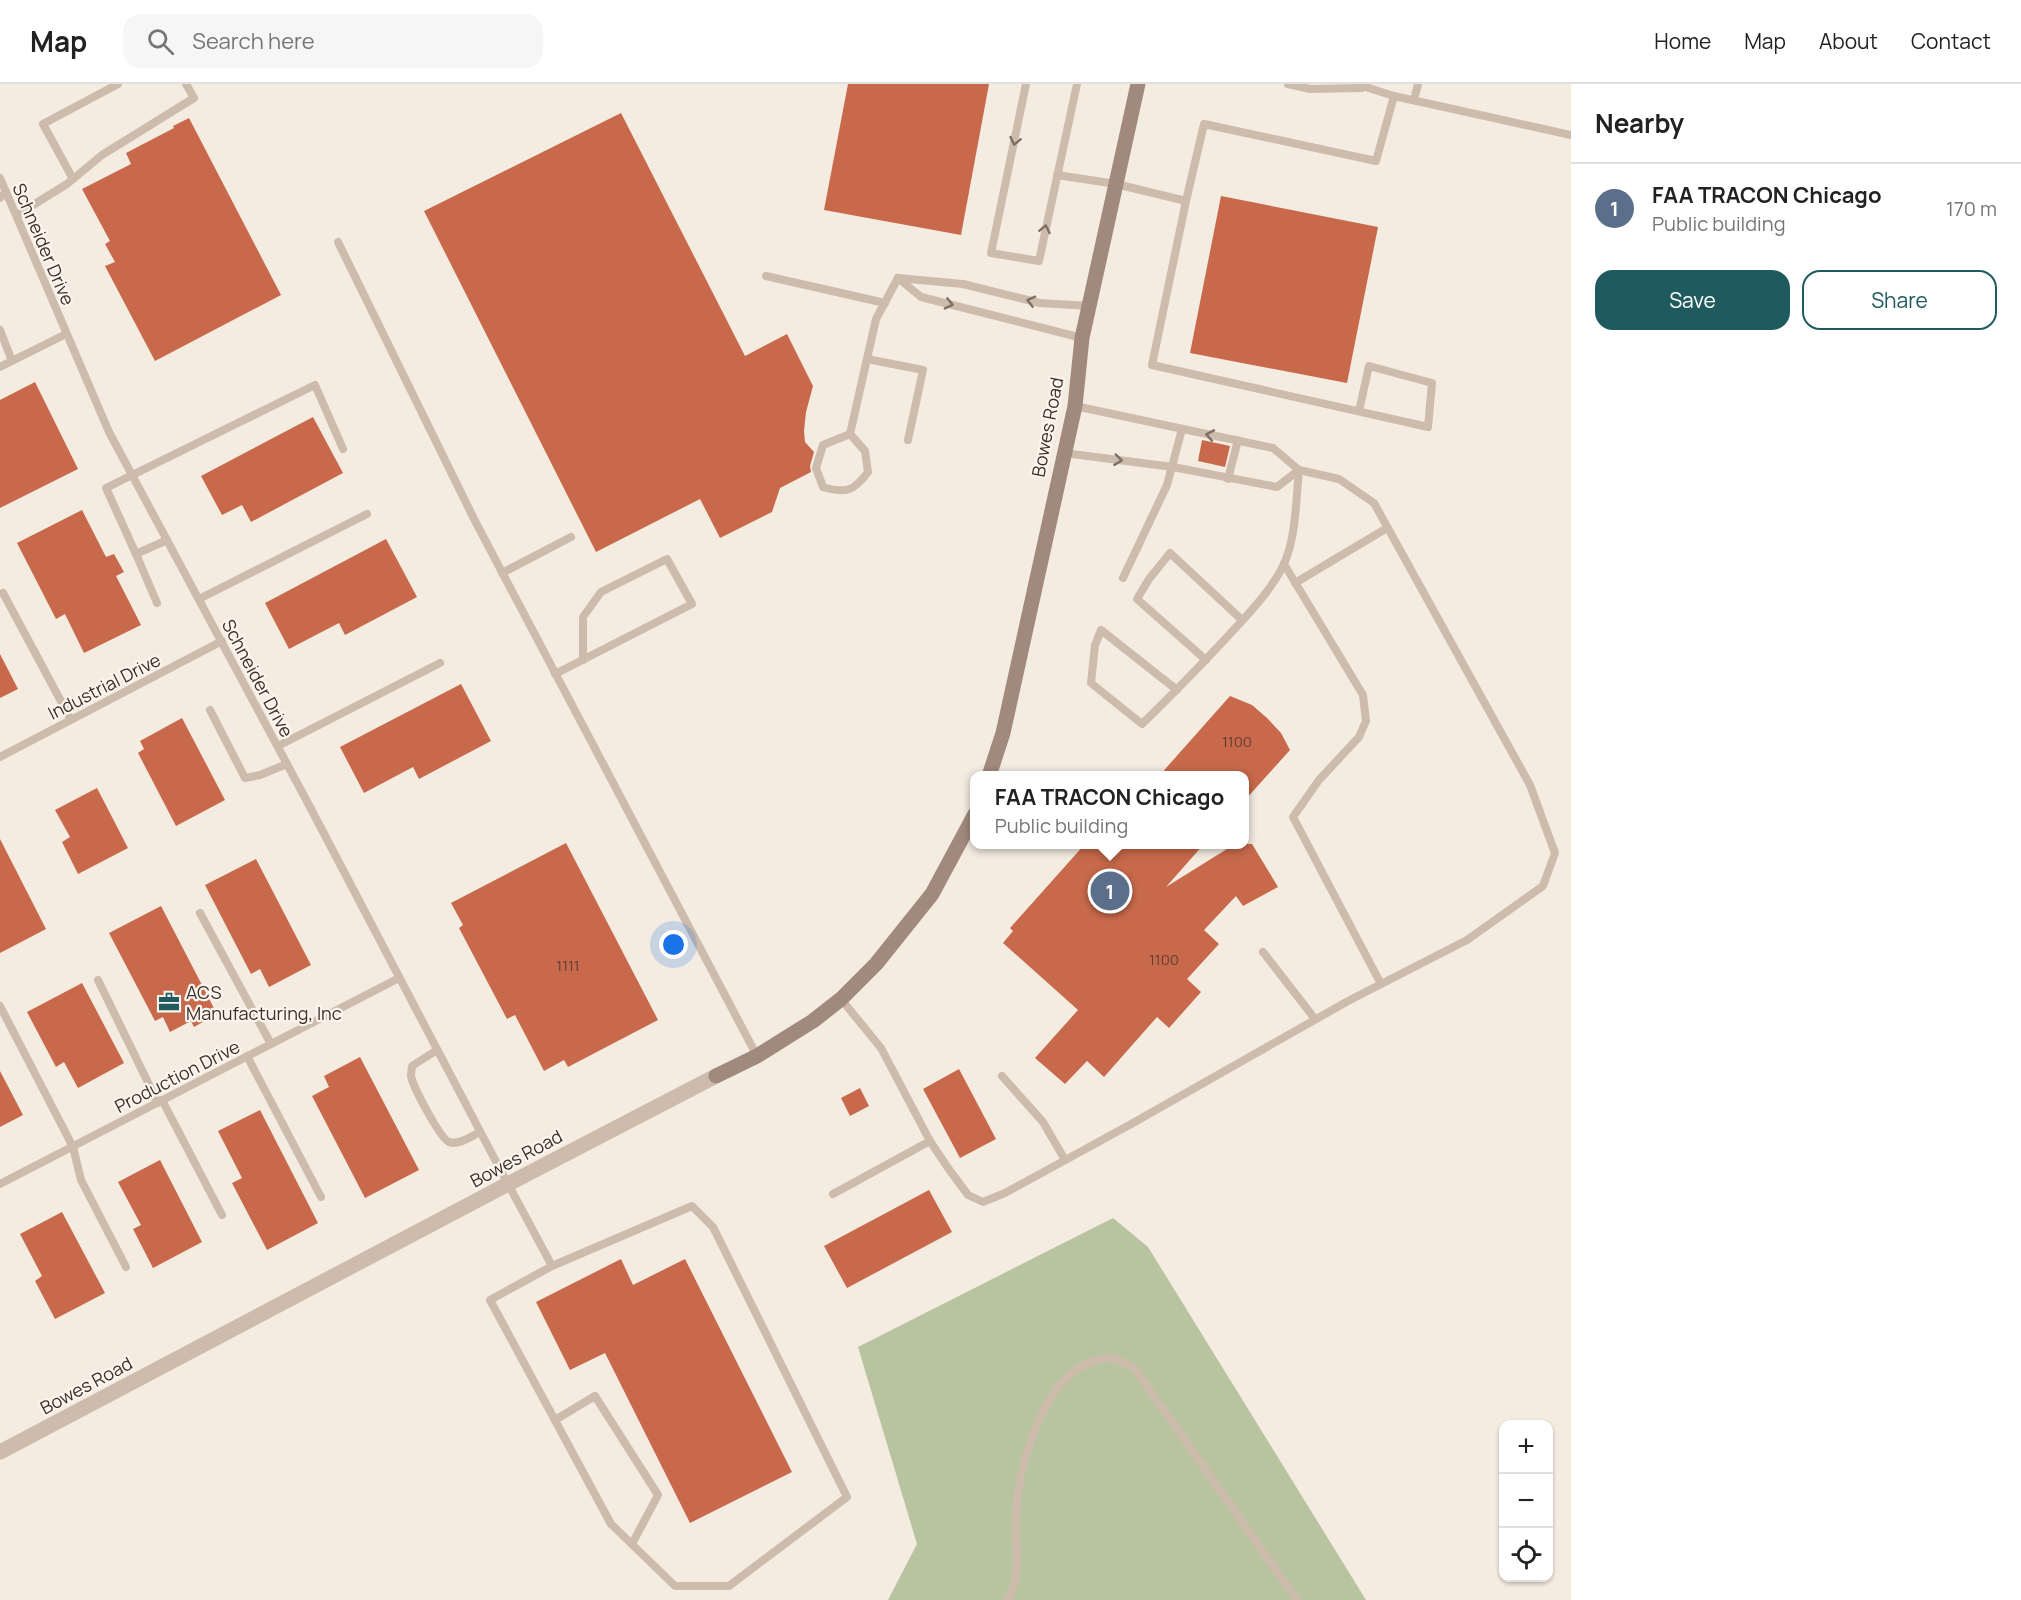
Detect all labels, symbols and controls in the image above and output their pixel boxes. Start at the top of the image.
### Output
search box [123,14,543,68]
text: Map [30,22,87,60]
icon: search [144,25,177,58]
text: Search here [192,26,315,56]
text: Home [1654,27,1711,55]
text: Map [1744,27,1786,55]
text: About [1819,27,1878,55]
text: Contact [1911,27,1991,55]
text: Nearby [1595,105,1684,141]
one-way arrow [1009,136,1022,146]
street label: Schneider Drive [7,179,81,309]
text: FAA TRACON Chicago [1652,180,1881,210]
text: 1 [1610,195,1619,222]
text: 170 m [1946,195,1997,222]
text: Public building [1652,210,1786,237]
one-way arrow [1038,224,1051,234]
button: Save [1595,270,1790,330]
button: Share [1802,270,1997,330]
one-way arrow [1026,295,1036,308]
one-way arrow [944,296,954,309]
street label: Bowes Road [1026,375,1068,479]
one-way arrow [1206,429,1215,441]
one-way arrow [1113,454,1122,466]
street label: Schneider Drive [217,615,299,741]
street label: Industrial Drive [44,647,164,725]
house number: 1100 [1222,731,1252,752]
popup [970,771,1249,849]
text: FAA TRACON Chicago [995,782,1224,812]
text: Public building [995,812,1128,839]
pin: 1 [1090,868,1130,914]
your location [659,930,688,959]
house number: 1100 [1149,949,1179,970]
house number: 1111 [556,955,580,976]
place label: ACS Manufacturing, Inc [186,980,342,1025]
office icon: ACS Manufacturing, Inc [157,990,181,1014]
street label: Production Drive [110,1034,244,1118]
street label: Bowes Road [466,1124,566,1192]
street label: Bowes Road [36,1351,136,1419]
map controls [1499,1420,1553,1582]
button: + [1499,1420,1553,1474]
button: − [1499,1474,1553,1528]
button: locate [1499,1528,1553,1582]

